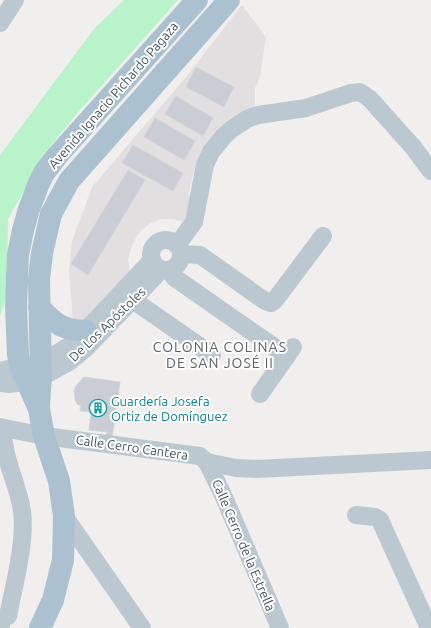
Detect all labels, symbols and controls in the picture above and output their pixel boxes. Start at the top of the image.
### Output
street label: Avenida Ignacio Pichardo Pagaza [46,19,180,171]
street label: De Los Apóstoles [66,284,148,364]
district label: COLONIA COLINAS DE SAN JOSÉ II [153,339,287,371]
place label: Guardería Josefa Ortiz de Domínguez [111,394,228,423]
building icon: Guardería Josefa Ortiz de Domínguez [88,398,108,418]
street label: Calle Cerro Cantera [75,432,189,462]
street label: Calle Cerro de la Estrella [210,477,278,613]

